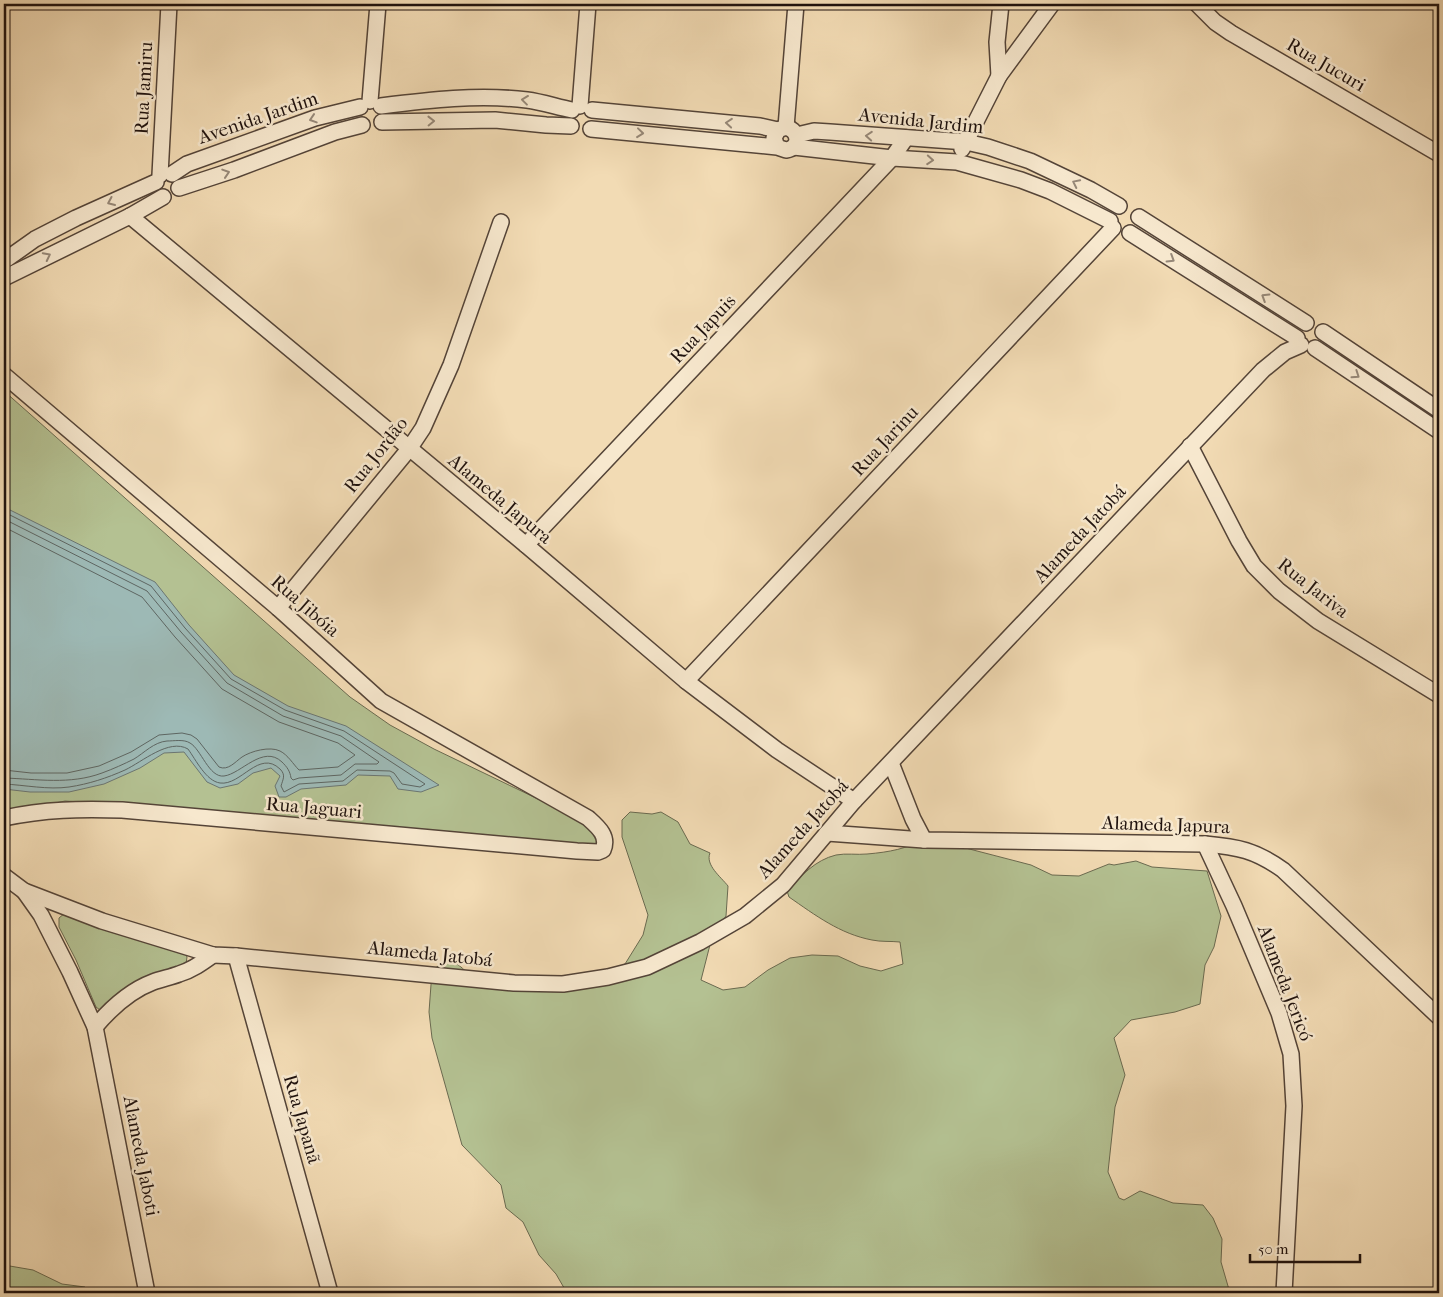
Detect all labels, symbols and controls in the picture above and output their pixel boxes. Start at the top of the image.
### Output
street label: Rua Jucuri [1283,34,1370,97]
street label: Rua Jamiru [131,41,157,135]
street label: Avenida Jardim [194,87,321,149]
one-way arrow [520,95,528,106]
street label: Avenida Jardim [857,103,985,139]
one-way arrow [309,113,318,123]
one-way arrow [428,116,435,126]
one-way arrow [725,118,733,129]
one-way arrow [636,128,644,139]
one-way arrow [865,131,873,142]
one-way arrow [926,154,934,165]
one-way arrow [221,169,229,179]
one-way arrow [1073,179,1082,189]
one-way arrow [107,195,116,206]
one-way arrow [42,252,51,262]
one-way arrow [1166,252,1175,262]
street label: Rua Japuis [666,290,740,368]
one-way arrow [1261,294,1270,303]
one-way arrow [1350,369,1359,378]
street label: Rua Jarinu [847,401,923,481]
street label: Rua Jordão [340,413,413,497]
street label: Alameda Japura [443,449,556,549]
street label: Alameda Jatobá [1029,481,1131,588]
street label: Rua Jariva [1273,553,1353,623]
street label: Rua Jibóia [266,570,344,642]
street label: Alameda Jatobá [752,775,853,884]
street label: Rua Jaguari [265,793,363,823]
street label: Alameda Japura [1101,812,1231,838]
street label: Alameda Jericó [1252,921,1317,1044]
street label: Alameda Jatobá [366,936,494,972]
street label: Rua Japanã [279,1072,325,1166]
street label: Alameda Jaboti [118,1093,164,1218]
scale bar [1250,1232,1360,1264]
text: 50 m [1258,1240,1289,1258]

